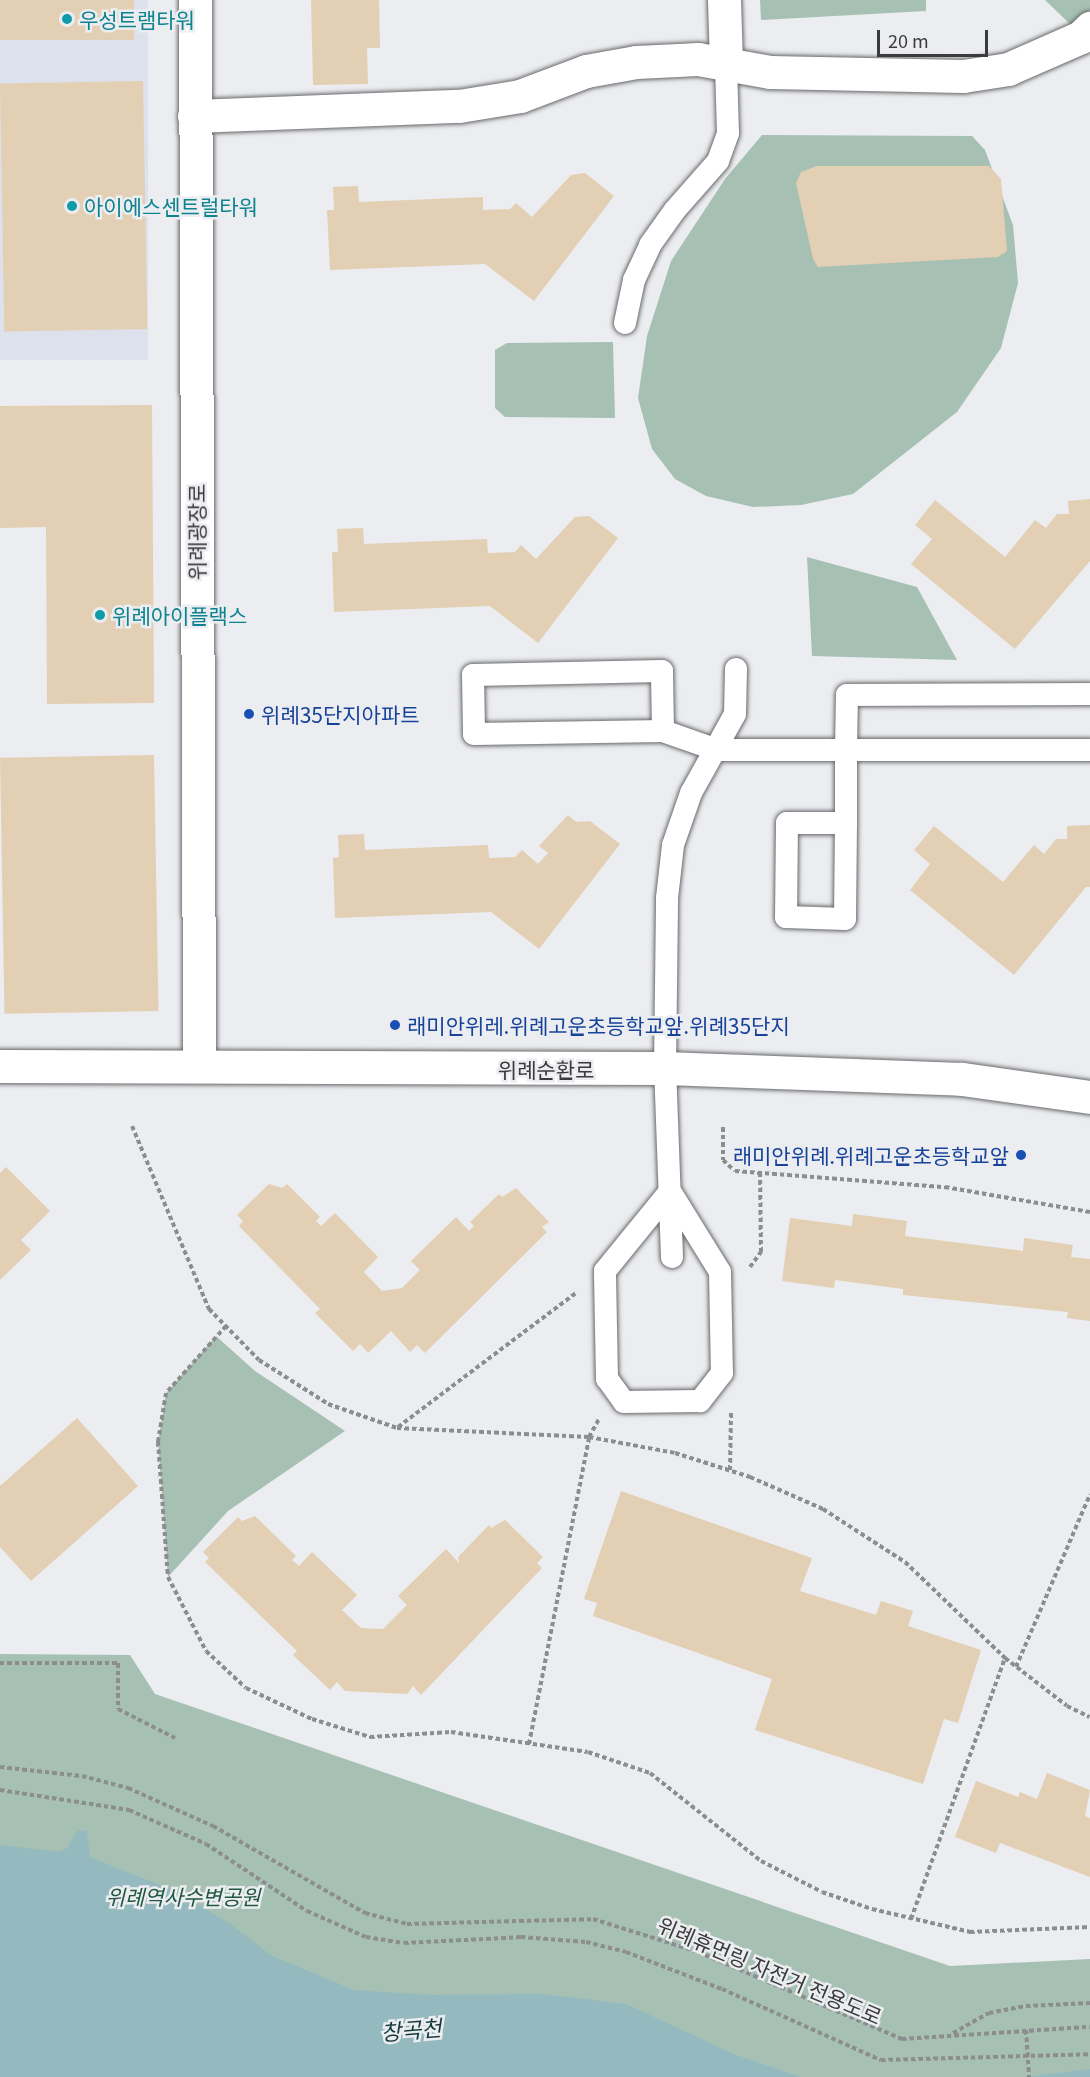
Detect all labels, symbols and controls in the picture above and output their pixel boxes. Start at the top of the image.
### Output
place label: 우성트램타워 [79,6,195,32]
marker: 우성트램타워 [60,12,74,26]
scale bar [880,18,991,56]
text: 20 m [888,27,929,53]
place label: 아이에스센트럴타워 [84,193,258,219]
marker: 아이에스센트럴타워 [65,199,79,213]
street label: 위례광장로 [183,484,209,580]
place label: 위례아이플랙스 [112,602,247,628]
marker: 위례아이플랙스 [93,608,107,622]
place label: 위례35단지아파트 [261,701,420,727]
marker: 위례35단지아파트 [242,707,256,721]
place label: 래미안위레.위례고운초등학교앞.위례35단지 [407,1012,790,1038]
marker: 래미안위레.위례고운초등학교앞.위례35단지 [388,1018,402,1032]
street label: 위례순환로 [498,1056,594,1082]
place label: 래미안위례.위례고운초등학교앞 [733,1142,1009,1168]
marker: 래미안위례.위례고운초등학교앞 [1014,1148,1028,1162]
park label: 위례역사수변공원 [106,1883,260,1909]
street label: 위례휴먼링 자전거 전용도로 [654,1911,886,2029]
water label: 창곡천 [380,2013,442,2045]

